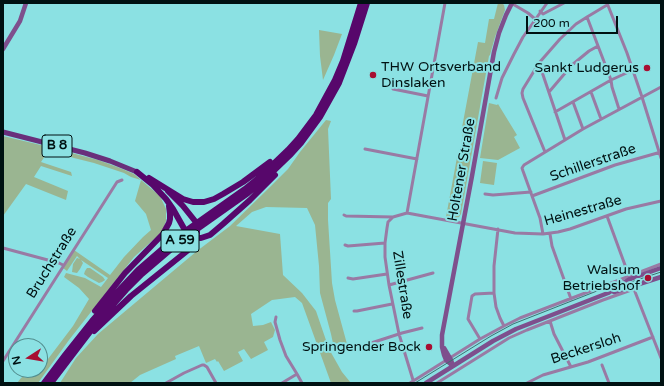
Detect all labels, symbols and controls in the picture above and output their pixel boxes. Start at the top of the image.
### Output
scale bar [528,8,620,34]
text: 200 m [533,16,570,30]
place label: THW Ortsverband Dinslaken [381,59,501,92]
place label: Sankt Ludgerus [535,60,639,76]
marker: Sankt Ludgerus [642,63,652,73]
marker: THW Ortsverband Dinslaken [368,70,378,80]
street label: Holtener Straße [445,117,479,223]
road number: B 8 [42,135,72,157]
street label: Schillerstraße [548,140,638,186]
street label: Heinestraße [542,192,624,230]
street label: Bruchstraße [23,224,81,302]
road number: A 59 [161,230,199,252]
street label: Zillestraße [388,250,416,320]
place label: Walsum Betriebshof [562,262,640,294]
marker: Walsum Betriebshof [643,273,653,283]
street label: Beckersloh [549,330,623,368]
north arrow [8,338,48,378]
place label: Springender Bock [302,339,421,355]
marker: Springender Bock [424,342,434,352]
text: N [9,355,24,366]

